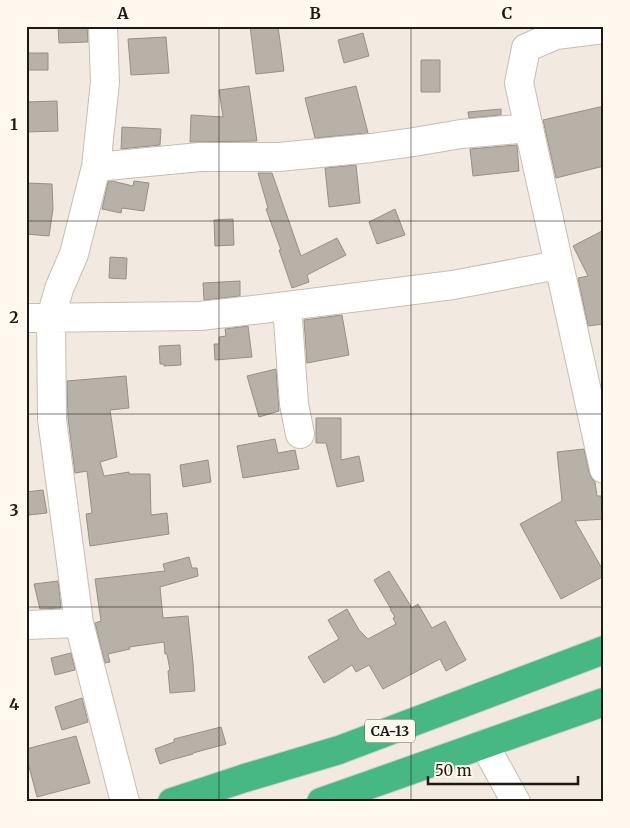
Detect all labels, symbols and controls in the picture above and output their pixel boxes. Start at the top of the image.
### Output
text: A [116,3,129,23]
text: B [309,3,321,23]
text: C [502,3,512,23]
text: 1 [10,114,18,134]
text: 2 [9,307,19,327]
text: 3 [9,500,19,520]
text: 4 [9,694,19,714]
road number: CA-13 [365,719,415,742]
scale bar [428,753,578,785]
text: 50 m [435,761,472,780]

